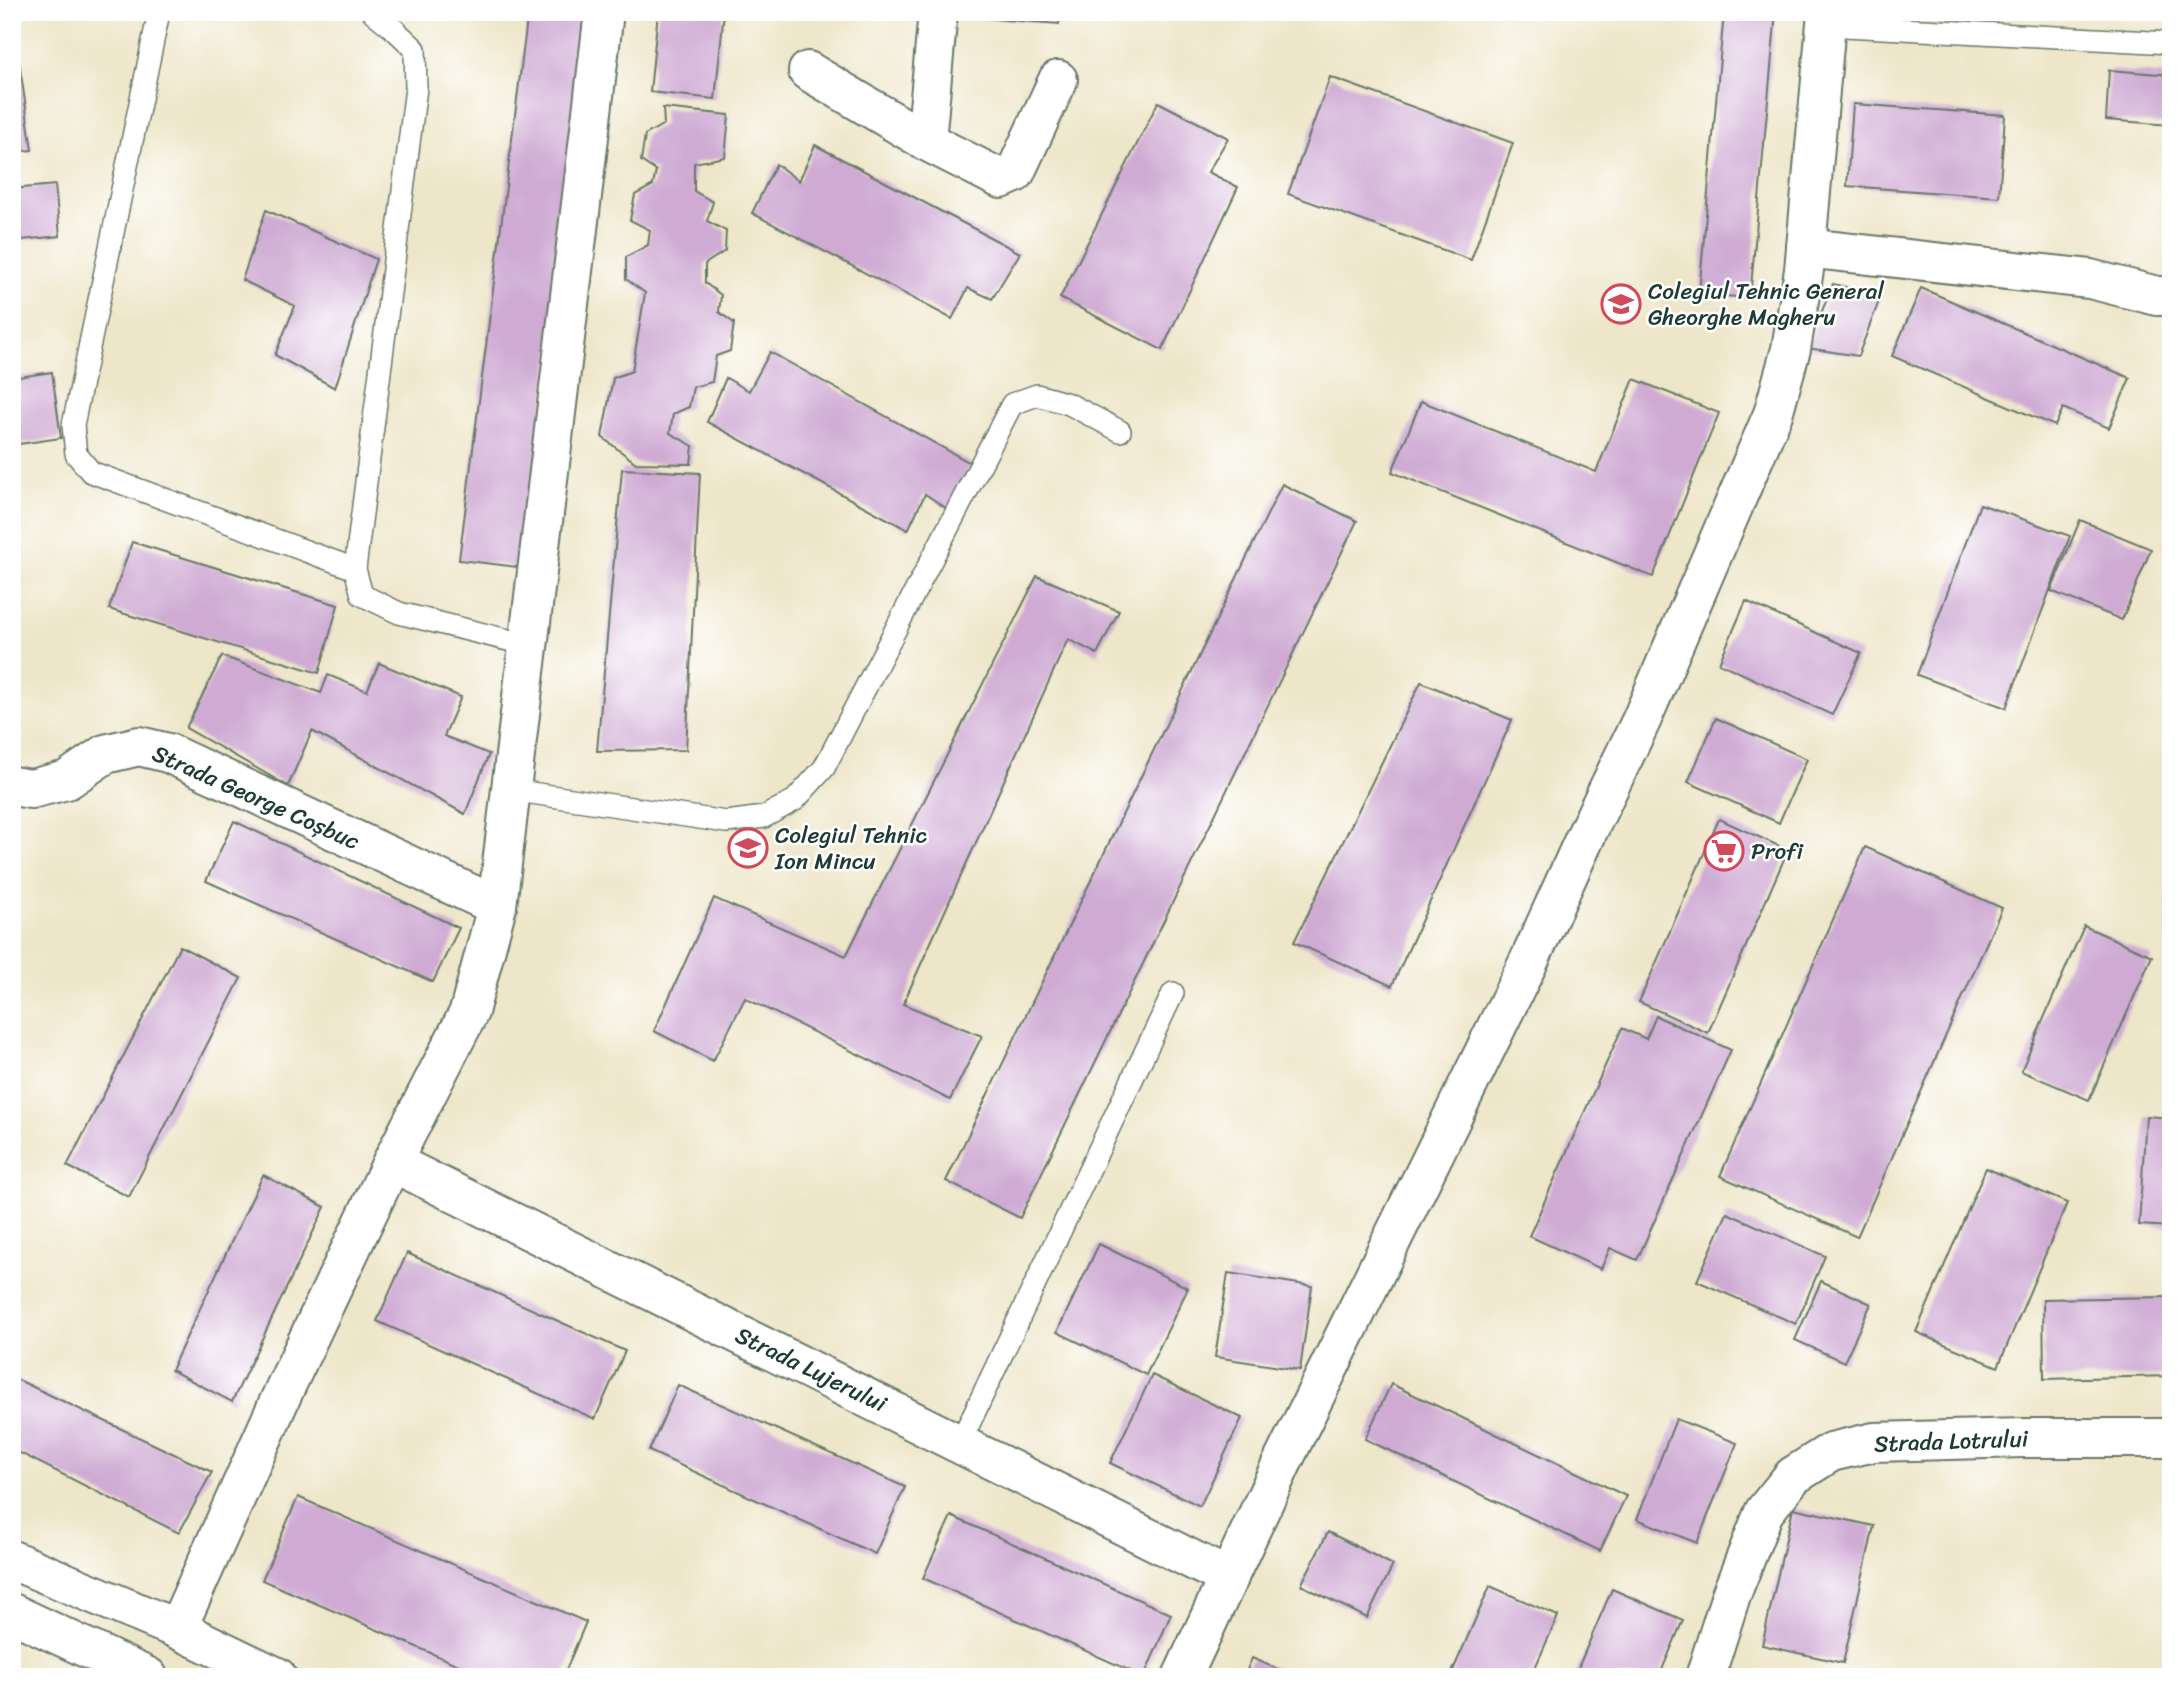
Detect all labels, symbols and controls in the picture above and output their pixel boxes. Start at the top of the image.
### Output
place label: Colegiul Tehnic General Gheorghe Magheru [1648,271,1884,338]
school or university icon: Colegiul Tehnic General Gheorghe Magheru [1600,283,1642,325]
street label: Strada George Coșbuc [145,733,367,862]
place label: Colegiul Tehnic Ion Mincu [774,815,928,882]
school or university icon: Colegiul Tehnic Ion Mincu [727,827,769,869]
supermarket icon: Profi [1703,830,1745,872]
place label: Profi [1751,831,1804,872]
street label: Strada Lujerului [728,1315,894,1424]
street label: Strada Lotrului [1873,1418,2029,1465]

